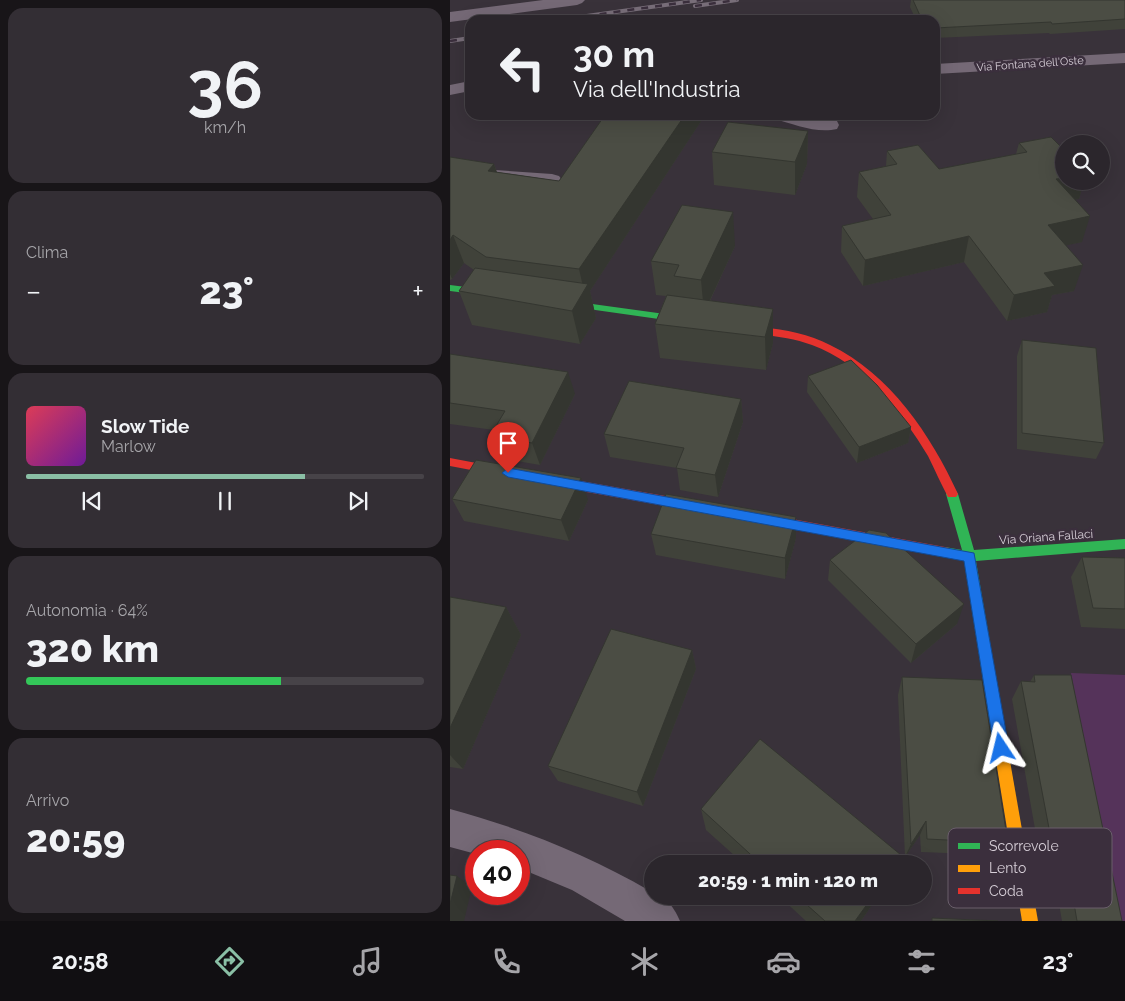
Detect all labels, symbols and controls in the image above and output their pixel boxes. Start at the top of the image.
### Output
text: 30 m [573,34,655,75]
icon: left [490,35,555,100]
text: 36 [187,47,263,123]
street label: Via Fontana dell'Oste [976,54,1085,74]
text: Via dell'Industria [573,76,740,102]
text: km/h [204,118,246,137]
map controls [1055,135,1110,190]
button: search [1055,135,1110,190]
text: Clima [26,243,68,262]
text: 23° [200,268,254,313]
text: − [26,275,41,308]
text: + [412,275,424,308]
text: Slow Tide [101,415,190,437]
pin [487,422,529,473]
icon: arrive [494,429,522,457]
text: Marlow [101,437,156,456]
icon: previous [78,487,106,515]
icon: pause [211,487,239,515]
icon: next [344,487,372,515]
street label: Via Oriana Fallaci [998,527,1094,547]
text: Autonomia · 64% [26,601,148,620]
text: 320 km [26,626,159,671]
position arrow [974,721,1026,773]
text: Arrivo [26,791,69,810]
text: 20:59 [26,816,125,861]
legend [948,828,1112,908]
text: Scorrevole [989,838,1059,854]
speed limit sign: 40 [465,840,530,905]
text: Lento [989,860,1026,876]
text: 20:59 · 1 min · 120 m [698,869,878,891]
text: Coda [989,883,1023,899]
icon: directions [212,944,247,979]
icon: music [350,944,385,979]
icon: phone [489,944,524,979]
icon: climate [627,944,662,979]
icon: car [766,944,801,979]
icon: filters [904,944,939,979]
text: 20:58 [52,948,109,974]
text: 23° [1043,948,1073,974]

